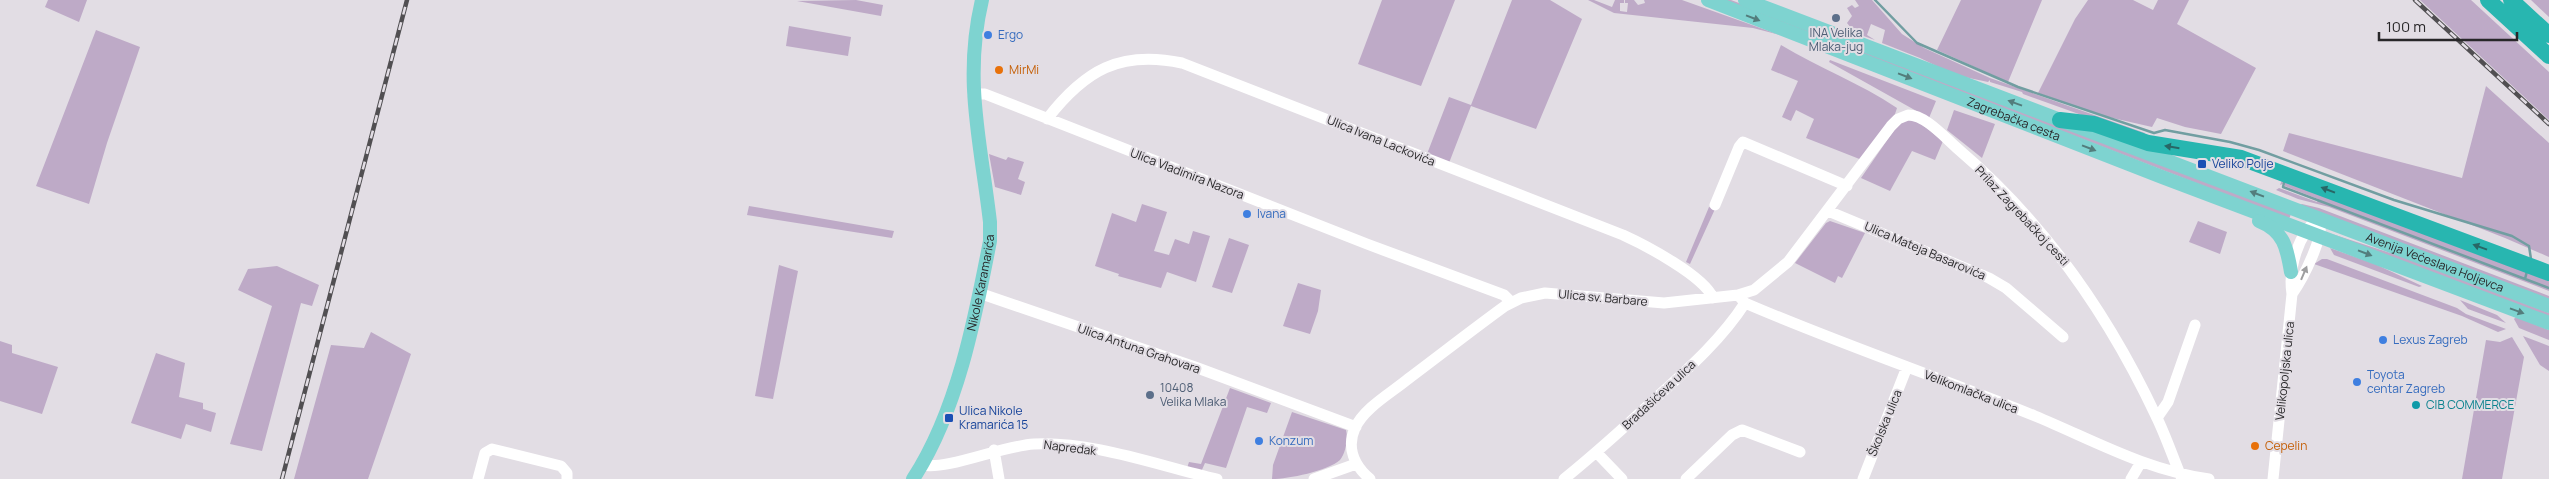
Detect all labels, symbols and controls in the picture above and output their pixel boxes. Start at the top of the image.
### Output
scale bar [2379,10,2516,42]
marker: INA Velika Mlaka-jug [1830,12,1842,24]
one-way arrow [1746,14,1761,22]
text: 100 m [2386,16,2426,37]
place label: INA Velika Mlaka-jug [1809,24,1863,55]
place label: Ergo [998,26,1023,43]
marker: Ergo [982,29,994,41]
place label: MirMi [1009,61,1039,78]
marker: MirMi [993,64,1005,76]
one-way arrow [1898,73,1912,81]
street label: Zagrebačka cesta [1965,93,2063,145]
one-way arrow [2007,99,2022,106]
street label: Ulica Ivana Lackovića [1325,111,1438,170]
one-way arrow [2163,142,2179,150]
street label: Ulica Vladimira Nazora [1128,144,1247,203]
one-way arrow [2082,144,2097,152]
place label: Veliko Polje [2212,155,2274,172]
marker: Veliko Polje [2196,158,2208,170]
street label: Prilaz Zagrebačkoj cesti [1971,162,2073,269]
one-way arrow [2320,186,2335,193]
one-way arrow [2250,190,2264,198]
place label: Ivana [1257,205,1286,222]
marker: Ivana [1241,208,1253,220]
street label: Ulica Mateja Basarovića [1862,217,1989,284]
street label: Avenija Većeslava Holjevca [2363,228,2506,296]
street label: Nikole Karamarića [962,235,998,333]
one-way arrow [2472,243,2487,250]
one-way arrow [2358,250,2373,258]
one-way arrow [2301,266,2309,280]
street label: Ulica sv. Barbare [1558,285,1648,310]
one-way arrow [2510,308,2525,315]
street label: Ulica Antuna Grahovara [1075,320,1203,378]
street label: Velikopoljska ulica [2271,321,2298,421]
place label: Lexus Zagreb [2393,331,2468,348]
marker: Lexus Zagreb [2377,334,2389,346]
street label: Bradašićeva ulica [1618,356,1699,433]
street label: Velikomlačka ulica [1922,366,2021,417]
place label: Toyota centar Zagreb [2367,366,2445,397]
marker: Toyota centar Zagreb [2351,376,2363,388]
place label: 10408 Velika Mlaka [1160,379,1226,410]
street label: Školska ulica [1863,387,1906,459]
marker: 10408 Velika Mlaka [1144,389,1156,401]
place label: CIB COMMERCE [2426,396,2514,413]
marker: CIB COMMERCE [2410,399,2422,411]
place label: Ulica Nikole Kramarića 15 [959,402,1028,433]
marker: Ulica Nikole Kramarića 15 [943,412,955,424]
place label: Konzum [1269,432,1314,449]
marker: Konzum [1253,435,1265,447]
street label: Napredak [1043,436,1098,459]
place label: Cepelin [2265,437,2307,454]
marker: Cepelin [2249,440,2261,452]

